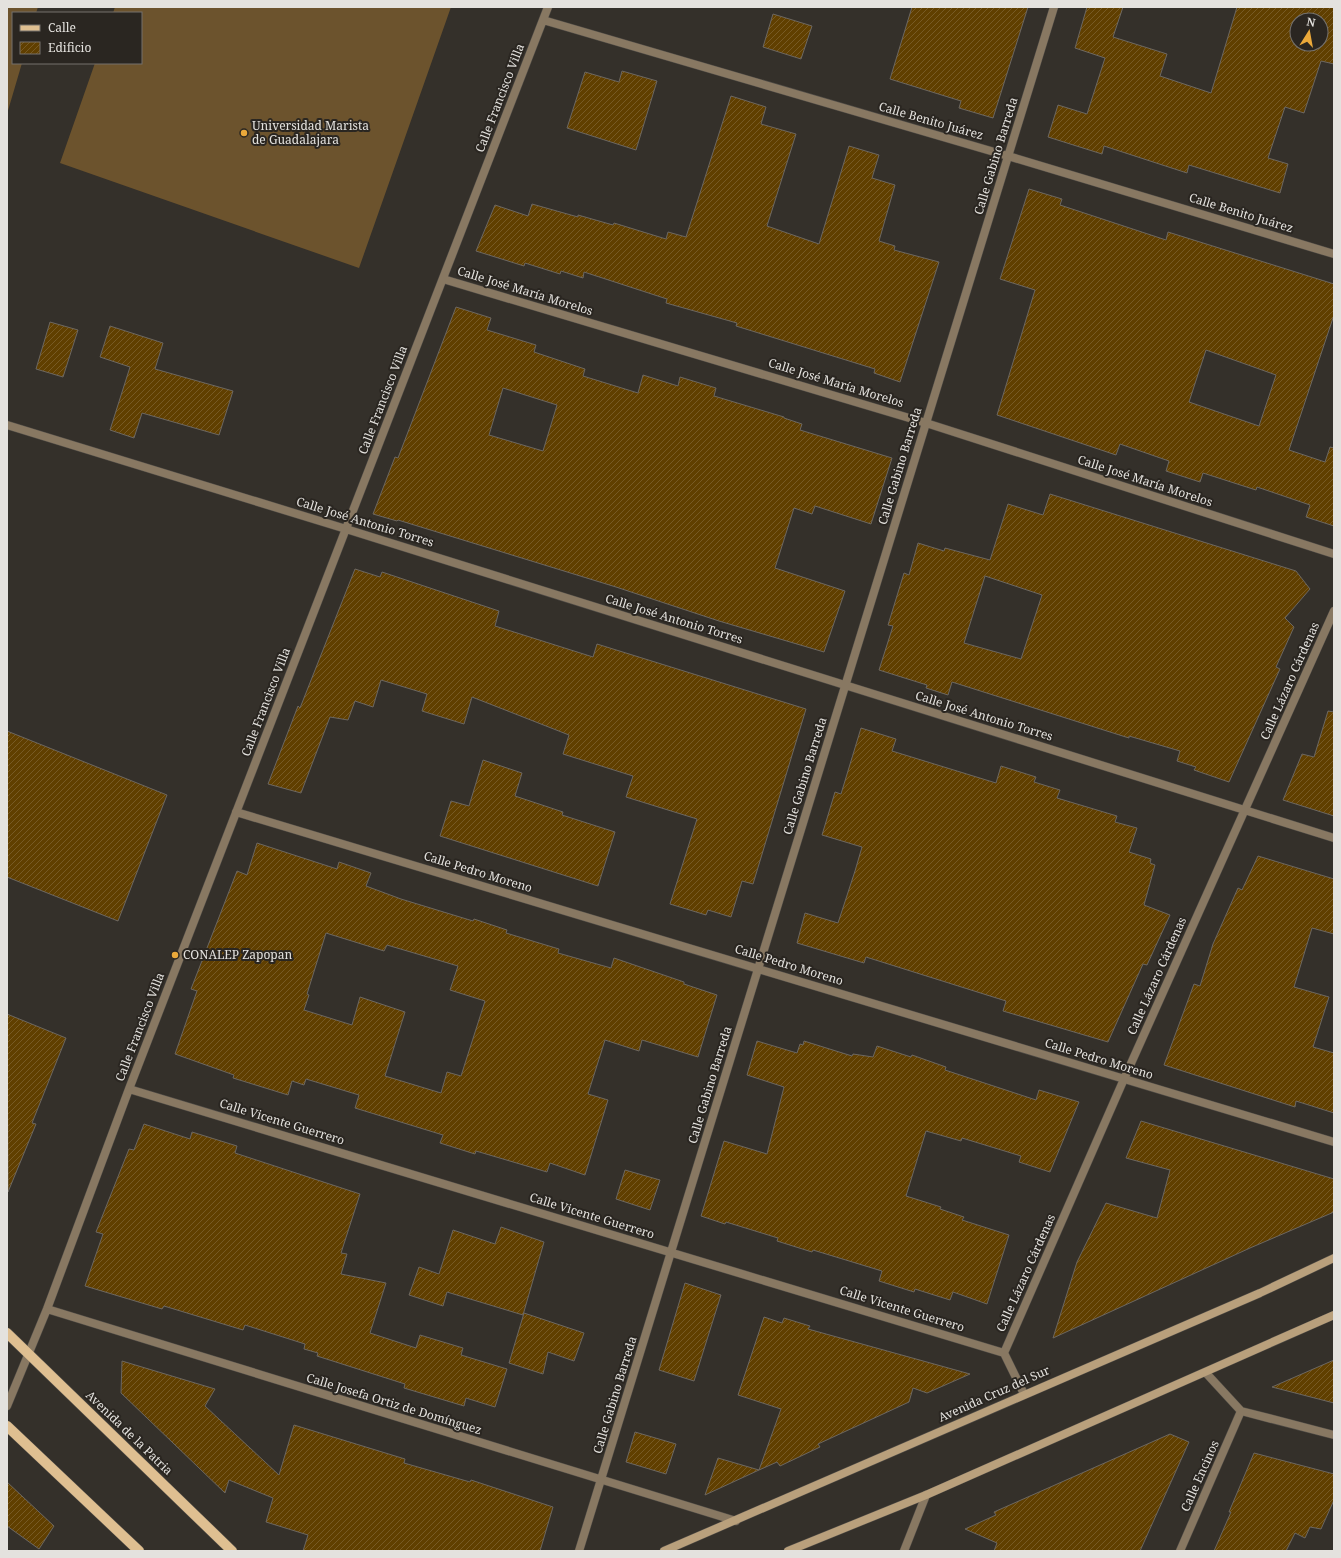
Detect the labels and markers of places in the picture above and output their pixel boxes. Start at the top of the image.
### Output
place label: Universidad Marista de Guadalajara [252,117,369,148]
marker: Universidad Marista de Guadalajara [239,128,249,138]
place label: CONALEP Zapopan [183,946,292,963]
marker: CONALEP Zapopan [170,950,180,960]

